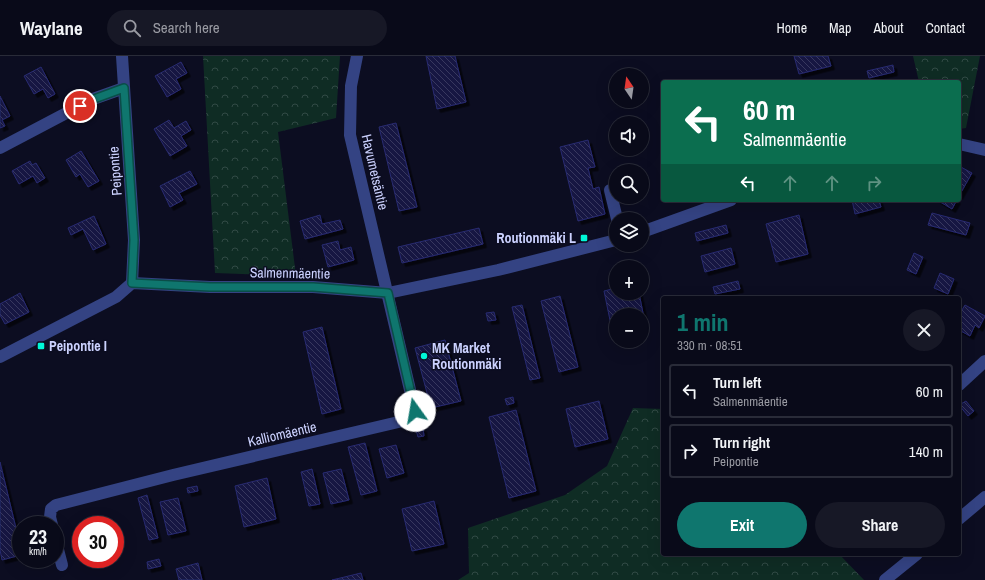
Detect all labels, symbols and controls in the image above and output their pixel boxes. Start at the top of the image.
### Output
search box [107,10,387,46]
text: Waylane [20,15,83,41]
icon: search [121,17,143,39]
text: Search here [153,17,220,38]
text: Home [776,19,807,37]
text: Map [829,19,851,37]
text: About [873,19,903,37]
text: Contact [925,19,965,37]
north arrow [609,68,649,108]
map controls [609,68,649,348]
pin [63,89,97,123]
text: 60 m [743,91,795,129]
icon: arrive [69,95,91,117]
icon: left [677,96,729,148]
button: sound [609,116,649,156]
text: Salmenmäentie [743,127,846,152]
street label: Havumetsäntie [358,132,392,212]
street label: Peipontie [104,146,126,196]
button: search [609,164,649,204]
icon: left [737,172,759,194]
icon: ahead [779,172,801,194]
icon: ahead [821,172,843,194]
icon: right [863,172,885,194]
button: layers [609,212,649,252]
place label: Routionmäki L [496,229,576,247]
marker: Routionmäki L [579,233,589,243]
button: + [609,260,649,300]
street label: Salmenmäentie [250,263,330,283]
text: 1 min [677,306,728,338]
button: − [609,308,649,348]
button: close [903,309,945,351]
place label: Peipontie I [49,337,107,355]
text: 330 m · 08:51 [677,337,742,354]
place label: MK Market Routionmäki [432,339,502,373]
marker: Peipontie I [36,341,46,351]
marker: MK Market Routionmäki [419,351,429,361]
text: Turn left [713,372,761,393]
icon: left [679,380,701,402]
text: 60 m [916,381,943,402]
position arrow [394,390,436,432]
text: Salmenmäentie [713,393,788,410]
street label: Kalliomäentie [246,417,318,451]
text: Turn right [713,432,770,453]
icon: right [679,440,701,462]
text: 140 m [909,441,943,462]
text: Peipontie [713,453,759,470]
button: Exit [677,502,807,548]
button: Share [815,502,945,548]
speed limit sign: 30 [72,516,124,568]
text: 23 [29,523,47,550]
text: km/h [29,545,47,558]

